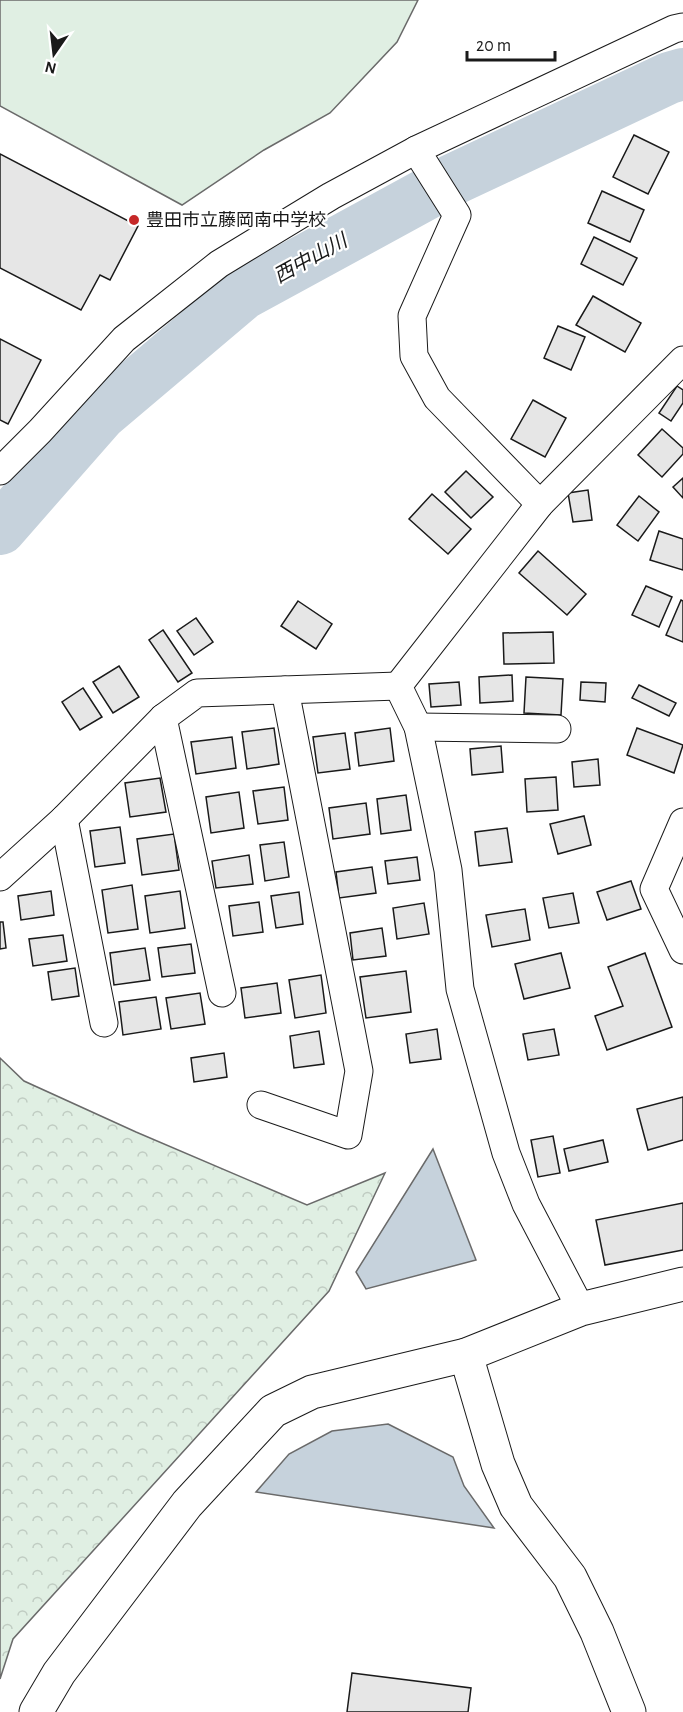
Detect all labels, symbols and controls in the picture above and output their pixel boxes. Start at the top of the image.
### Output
north arrow [24,24,84,84]
scale bar [467,24,556,62]
text: 20 m [476,37,511,55]
text: N [43,58,58,77]
place label: 豊田市立藤岡南中学校 [146,210,326,230]
marker: 豊田市立藤岡南中学校 [127,213,141,227]
water label: 西中山川 [270,229,352,287]

